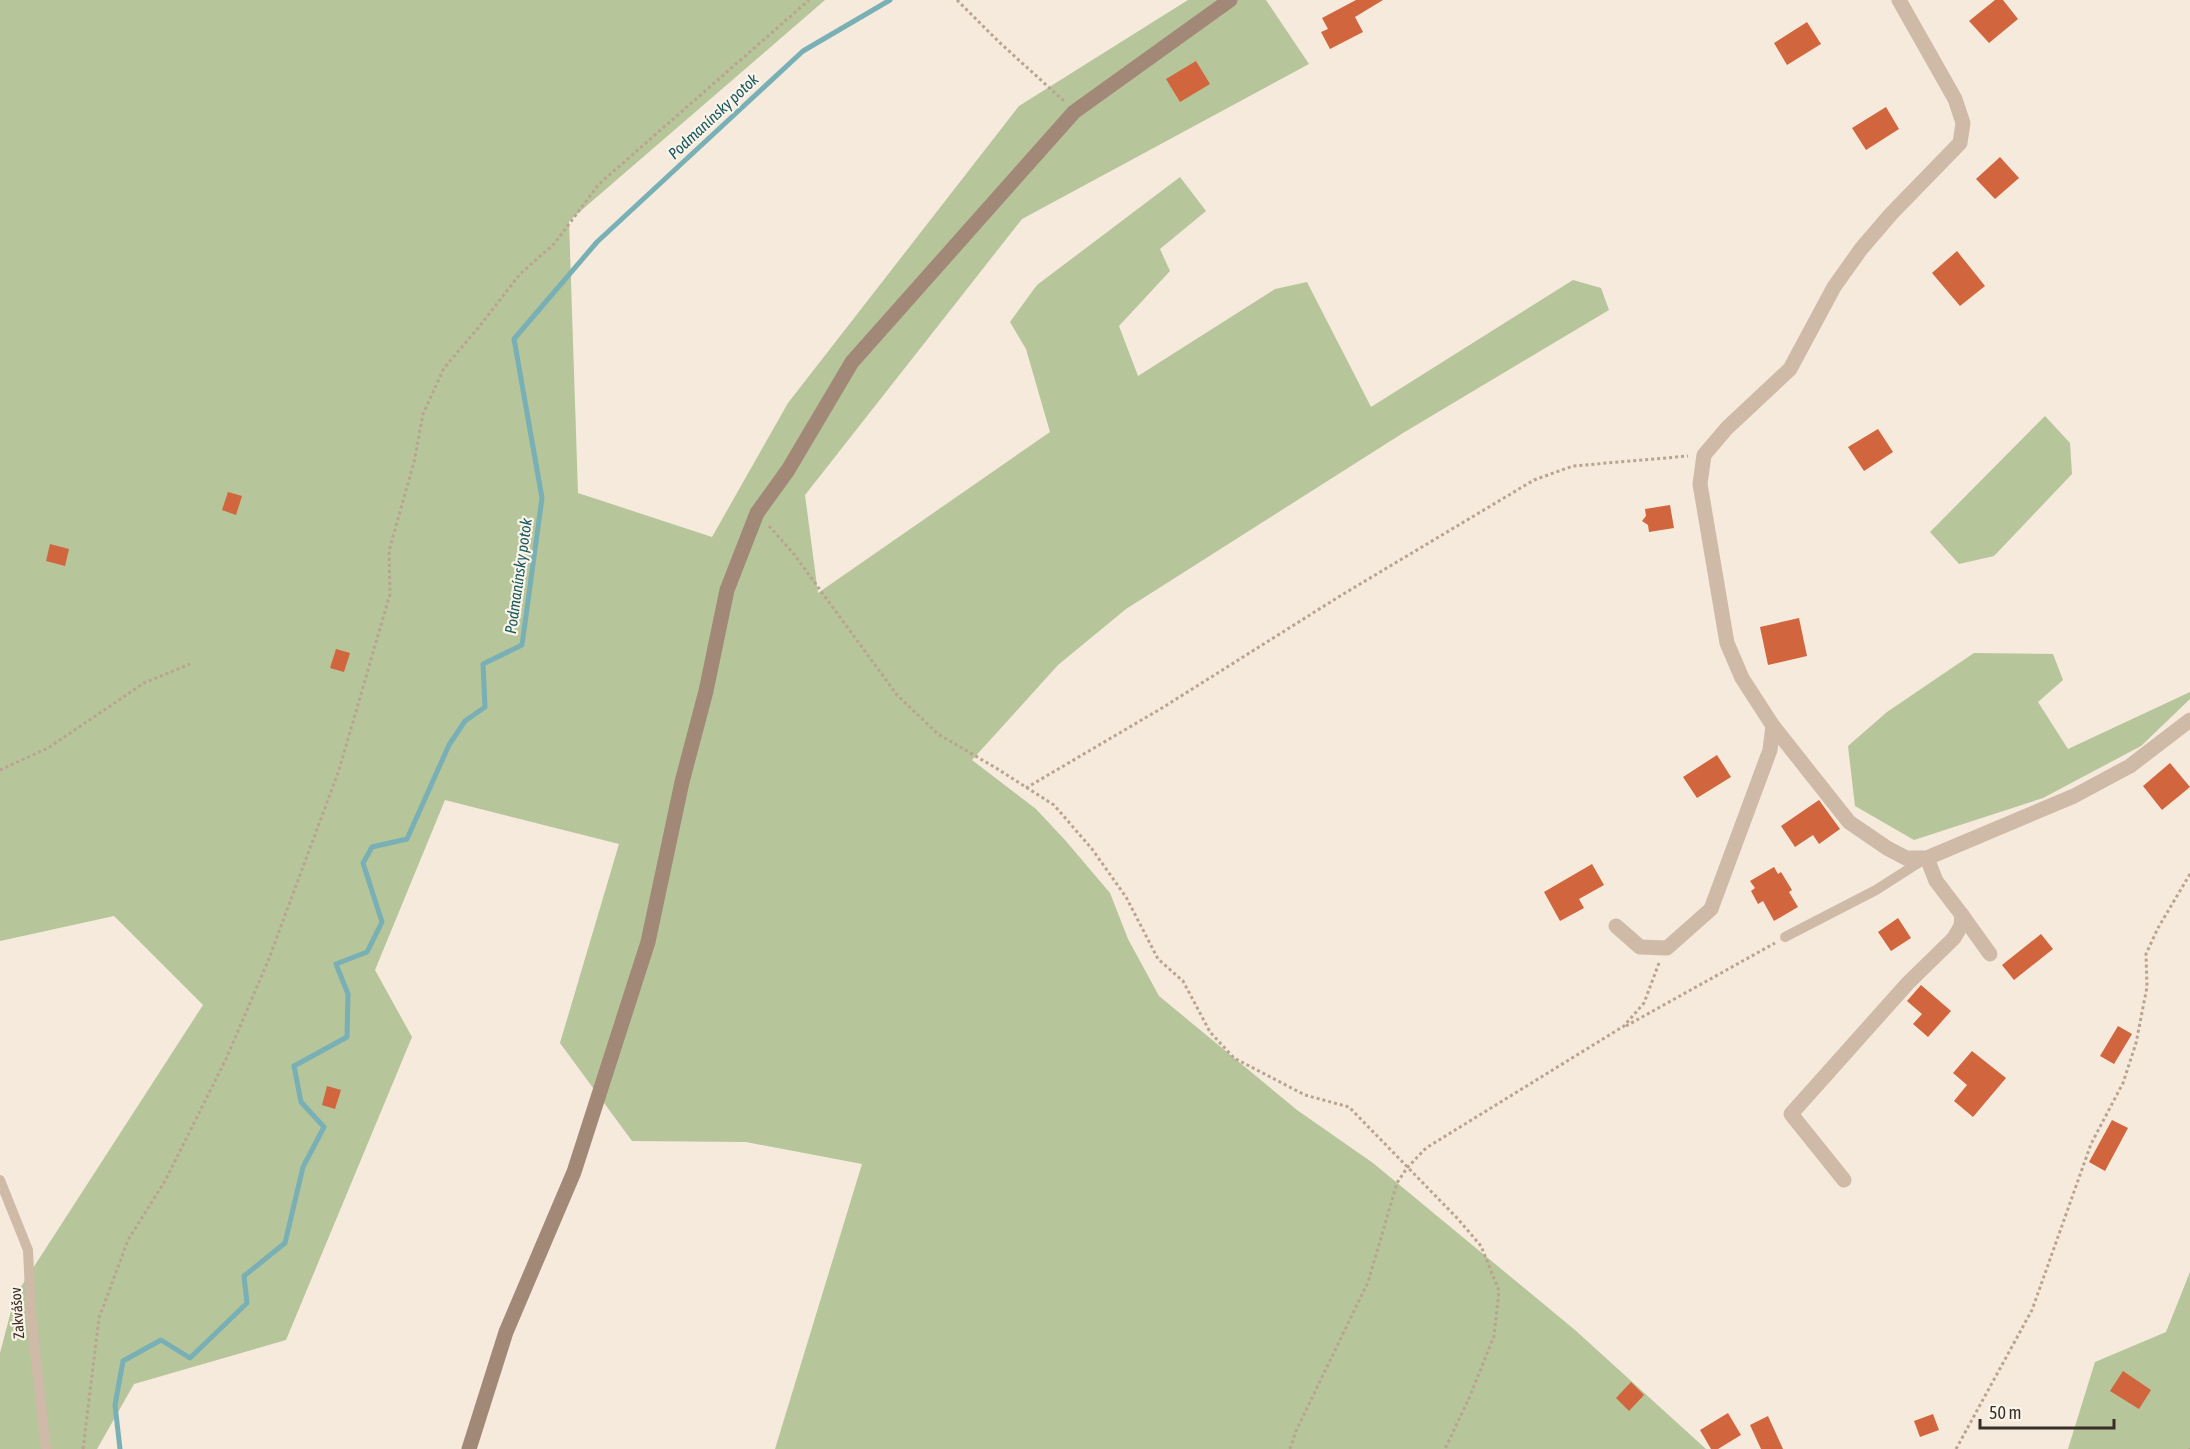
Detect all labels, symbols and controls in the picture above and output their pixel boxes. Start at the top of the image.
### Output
water label: Podmanínsky potok [664,69,763,163]
water label: Podmanínsky potok [501,516,536,635]
street label: Zakvášov [7,1287,27,1339]
scale bar [1980,1392,2114,1430]
text: 50 m [1989,1402,2021,1423]

